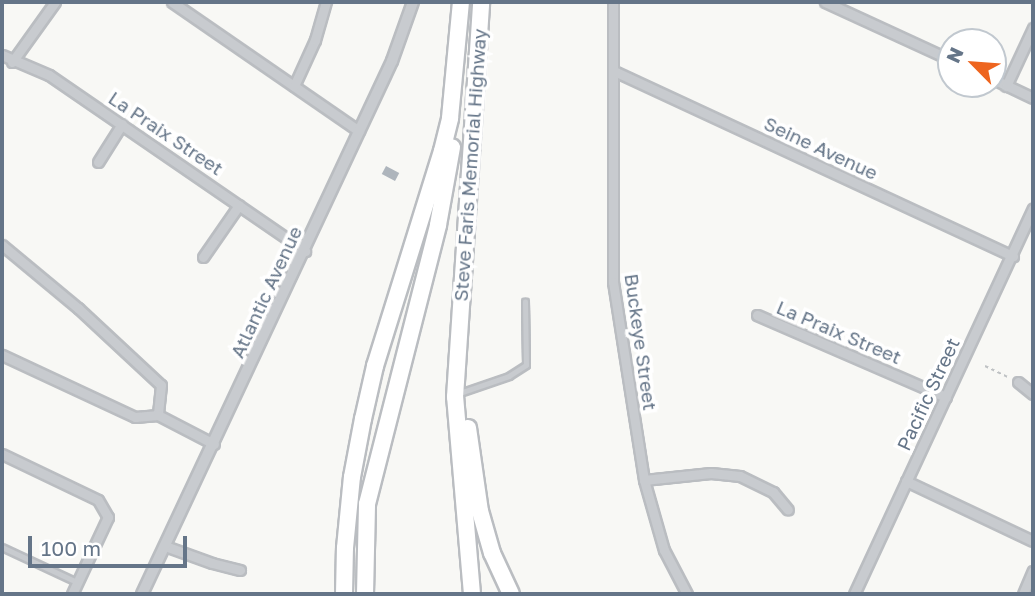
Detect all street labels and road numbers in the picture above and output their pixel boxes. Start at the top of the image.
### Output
street label: Steve Faris Memorial Highway [449,28,491,302]
street label: La Praix Street [104,86,228,180]
street label: Seine Avenue [761,112,881,184]
street label: Atlantic Avenue [226,222,306,362]
street label: Buckeye Street [620,272,662,412]
street label: La Praix Street [773,295,905,369]
street label: Pacific Street [892,334,964,454]

